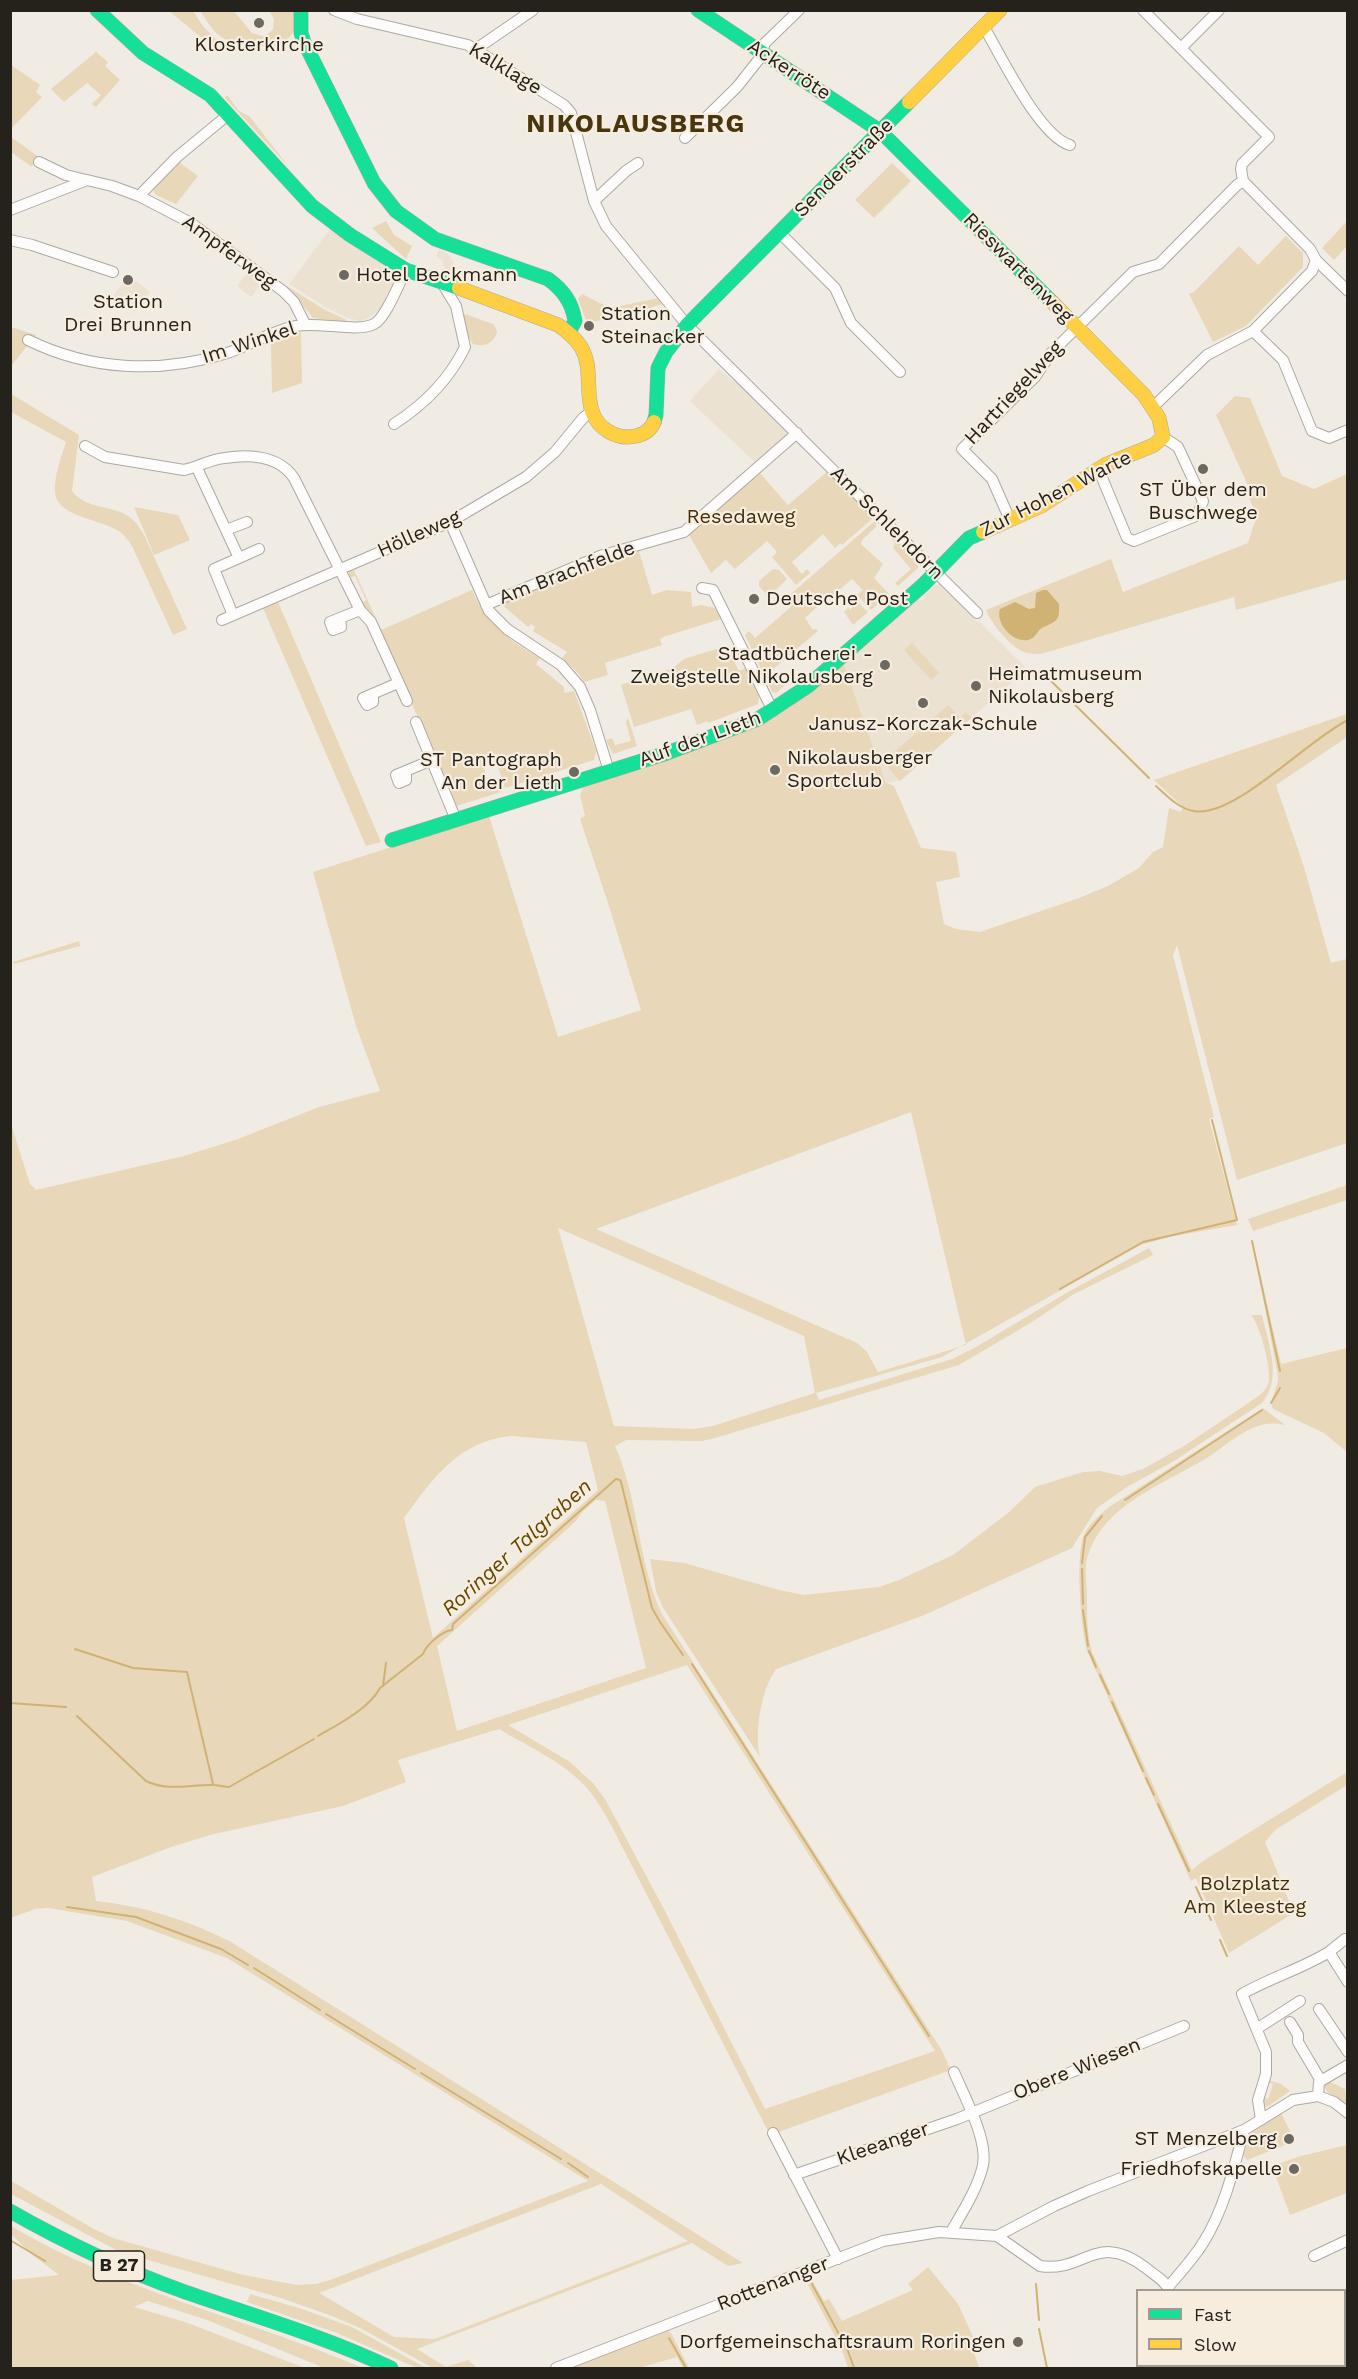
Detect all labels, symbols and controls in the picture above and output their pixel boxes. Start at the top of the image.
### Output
marker: Klosterkirche [252,16,266,30]
place label: Klosterkirche [194,33,324,57]
street label: Ackerröte [743,34,835,106]
street label: Kalklage [464,38,546,100]
district label: NIKOLAUSBERG [526,108,746,140]
street label: Senderstraße [789,113,899,223]
street label: Rieswartenweg [958,208,1078,328]
street label: Ampferweg [177,210,281,294]
place label: Hotel Beckmann [356,263,517,287]
marker: Hotel Beckmann [337,268,351,282]
marker: Station Drei Brunnen [121,273,135,287]
place label: Station Drei Brunnen [64,290,192,337]
place label: Station Steinacker [601,302,705,349]
street label: Im Winkel [199,317,299,369]
marker: Station Steinacker [582,319,596,333]
street label: Hartriegelweg [960,336,1068,450]
street label: Zur Hohen Warte [976,446,1136,542]
street label: Am Schlehdorn [825,461,949,585]
marker: ST Über dem Buschwege [1196,462,1210,476]
place label: ST Über dem Buschwege [1139,478,1267,525]
street label: Hölleweg [374,505,464,563]
park label: Resedaweg [687,505,795,529]
street label: Am Brachfelde [495,536,639,610]
place label: Deutsche Post [766,587,908,611]
marker: Deutsche Post [747,592,761,606]
place label: Stadtbücherei - Zweigstelle Nikolausberg [630,642,873,689]
marker: Stadtbücherei - Zweigstelle Nikolausberg [878,658,892,672]
place label: Heimatmuseum Nikolausberg [988,662,1143,709]
marker: Heimatmuseum Nikolausberg [969,679,983,693]
marker: Janusz-Korczak-Schule [916,696,930,710]
street label: Auf der Lieth [636,706,764,772]
place label: Janusz-Korczak-Schule [808,712,1038,736]
place label: Nikolausberger Sportclub [787,746,932,793]
place label: ST Pantograph An der Lieth [420,748,562,795]
marker: Nikolausberger Sportclub [768,763,782,777]
marker: ST Pantograph An der Lieth [567,765,581,779]
water label: Roringer Talgraben [437,1474,597,1622]
park label: Bolzplatz Am Kleesteg [1184,1872,1306,1919]
street label: Obere Wiesen [1010,2032,1144,2106]
street label: Kleeanger [834,2117,932,2171]
place label: ST Menzelberg [1134,2127,1277,2151]
marker: ST Menzelberg [1282,2132,1296,2146]
place label: Friedhofskapelle [1120,2157,1282,2181]
marker: Friedhofskapelle [1287,2162,1301,2176]
road number: B 27 [94,2251,144,2281]
street label: Rottenanger [714,2252,832,2316]
legend [1136,2289,1346,2367]
text: Fast [1194,2304,1231,2325]
place label: Dorfgemeinschaftsraum Roringen [679,2330,1006,2354]
text: Slow [1194,2334,1237,2355]
marker: Dorfgemeinschaftsraum Roringen [1011,2335,1025,2349]

